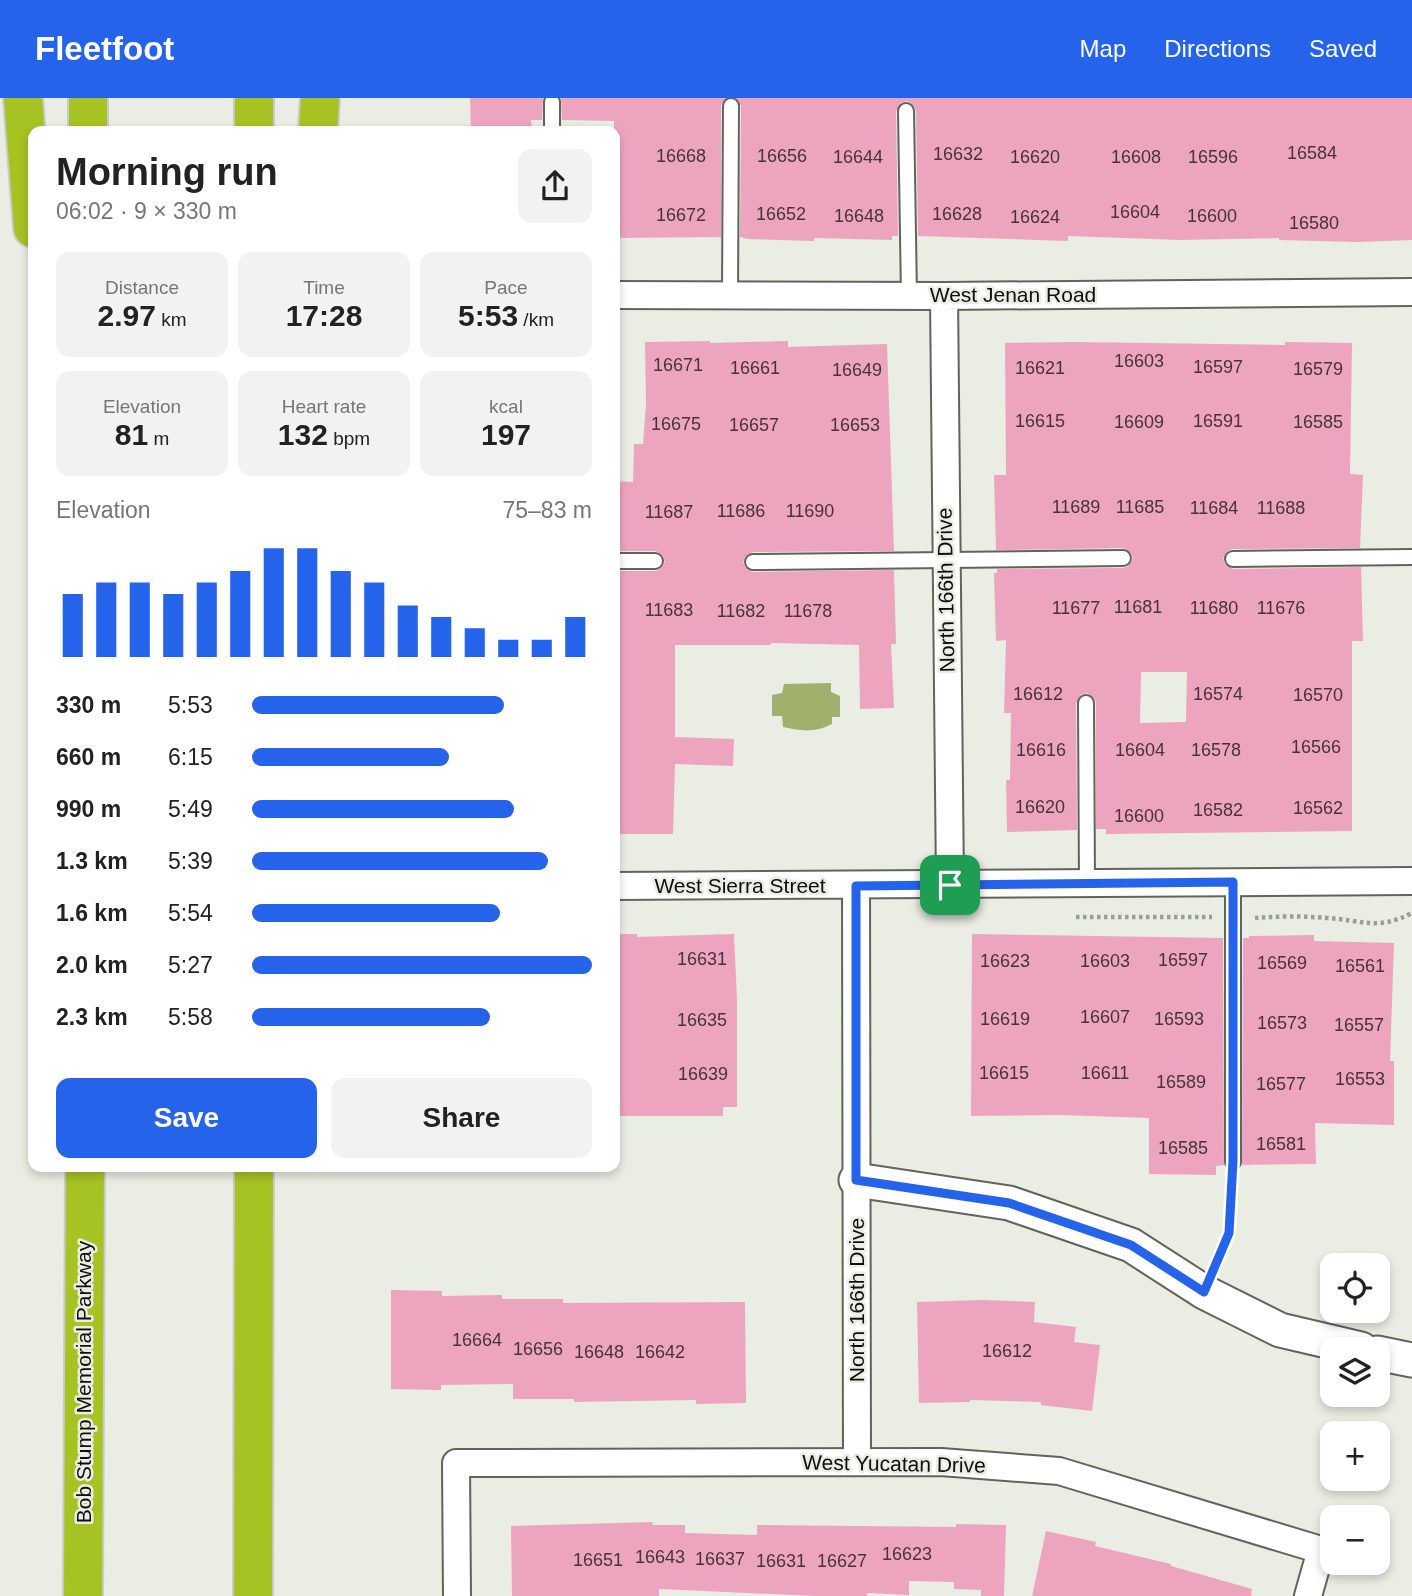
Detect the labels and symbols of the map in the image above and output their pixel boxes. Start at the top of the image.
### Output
house number: 16584 [1287,143,1337,163]
house number: 16632 [933,144,983,164]
house number: 16668 [656,146,706,166]
house number: 16656 [757,146,807,166]
house number: 16644 [833,147,883,167]
house number: 16620 [1010,147,1060,167]
house number: 16608 [1111,147,1161,167]
house number: 16596 [1188,147,1238,167]
house number: 16604 [1110,202,1160,222]
house number: 16652 [756,204,806,224]
house number: 16628 [932,204,982,224]
house number: 16672 [656,205,706,225]
house number: 16648 [834,206,884,226]
house number: 16600 [1187,206,1237,226]
house number: 16624 [1010,207,1060,227]
house number: 16580 [1289,213,1339,233]
street label: West Jenan Road [930,283,1096,306]
house number: 16603 [1114,351,1164,371]
house number: 16671 [653,355,703,375]
house number: 16597 [1193,357,1243,377]
house number: 16661 [730,358,780,378]
house number: 16621 [1015,358,1065,378]
house number: 16579 [1293,359,1343,379]
house number: 16649 [832,360,882,380]
house number: 16615 [1015,411,1065,431]
house number: 16591 [1193,411,1243,431]
house number: 16609 [1114,412,1164,432]
house number: 16585 [1293,412,1343,432]
house number: 16675 [651,414,701,434]
house number: 16657 [729,415,779,435]
house number: 16653 [830,415,880,435]
house number: 11689 [1052,497,1100,517]
house number: 11685 [1116,497,1164,517]
house number: 11684 [1190,498,1238,518]
house number: 11688 [1257,498,1305,518]
house number: 11686 [717,501,765,521]
house number: 11690 [786,501,834,521]
house number: 11687 [645,502,693,522]
street label: North 166th Drive [933,508,958,672]
house number: 11681 [1114,597,1162,617]
house number: 11677 [1052,598,1100,618]
house number: 11680 [1190,598,1238,618]
house number: 11676 [1257,598,1305,618]
house number: 11683 [645,600,693,620]
house number: 11682 [717,601,765,621]
house number: 11678 [784,601,832,621]
house number: 16612 [1013,684,1063,704]
house number: 16574 [1193,684,1243,704]
house number: 16570 [1293,685,1343,705]
house number: 16566 [1291,737,1341,757]
house number: 16616 [1016,740,1066,760]
house number: 16604 [1115,740,1165,760]
house number: 16578 [1191,740,1241,760]
house number: 16620 [1015,797,1065,817]
house number: 16562 [1293,798,1343,818]
house number: 16582 [1193,800,1243,820]
house number: 16600 [1114,806,1164,826]
pin [920,855,980,915]
street label: West Sierra Street [654,874,826,897]
house number: 16631 [677,949,727,969]
house number: 16597 [1158,950,1208,970]
house number: 16623 [980,951,1030,971]
house number: 16603 [1080,951,1130,971]
house number: 16569 [1257,953,1307,973]
house number: 16561 [1335,956,1385,976]
house number: 16607 [1080,1007,1130,1027]
house number: 16619 [980,1009,1030,1029]
house number: 16593 [1154,1009,1204,1029]
house number: 16635 [677,1010,727,1030]
house number: 16573 [1257,1013,1307,1033]
house number: 16557 [1334,1015,1384,1035]
house number: 16615 [979,1063,1029,1083]
house number: 16611 [1081,1063,1129,1083]
house number: 16639 [678,1064,728,1084]
house number: 16553 [1335,1069,1385,1089]
house number: 16589 [1156,1072,1206,1092]
house number: 16577 [1256,1074,1306,1094]
house number: 16581 [1256,1134,1306,1154]
house number: 16585 [1158,1138,1208,1158]
street label: North 166th Drive [845,1218,868,1382]
street label: Bob Stump Memorial Parkway [72,1240,95,1523]
house number: 16664 [452,1330,502,1350]
house number: 16656 [513,1339,563,1359]
house number: 16612 [982,1341,1032,1361]
house number: 16648 [574,1342,624,1362]
house number: 16642 [635,1342,685,1362]
street label: West Yucatan Drive [802,1450,986,1477]
house number: 16623 [882,1544,932,1564]
house number: 16643 [635,1547,685,1567]
house number: 16637 [695,1549,745,1569]
house number: 16651 [573,1550,623,1570]
house number: 16631 [756,1551,806,1571]
house number: 16627 [817,1551,867,1571]

